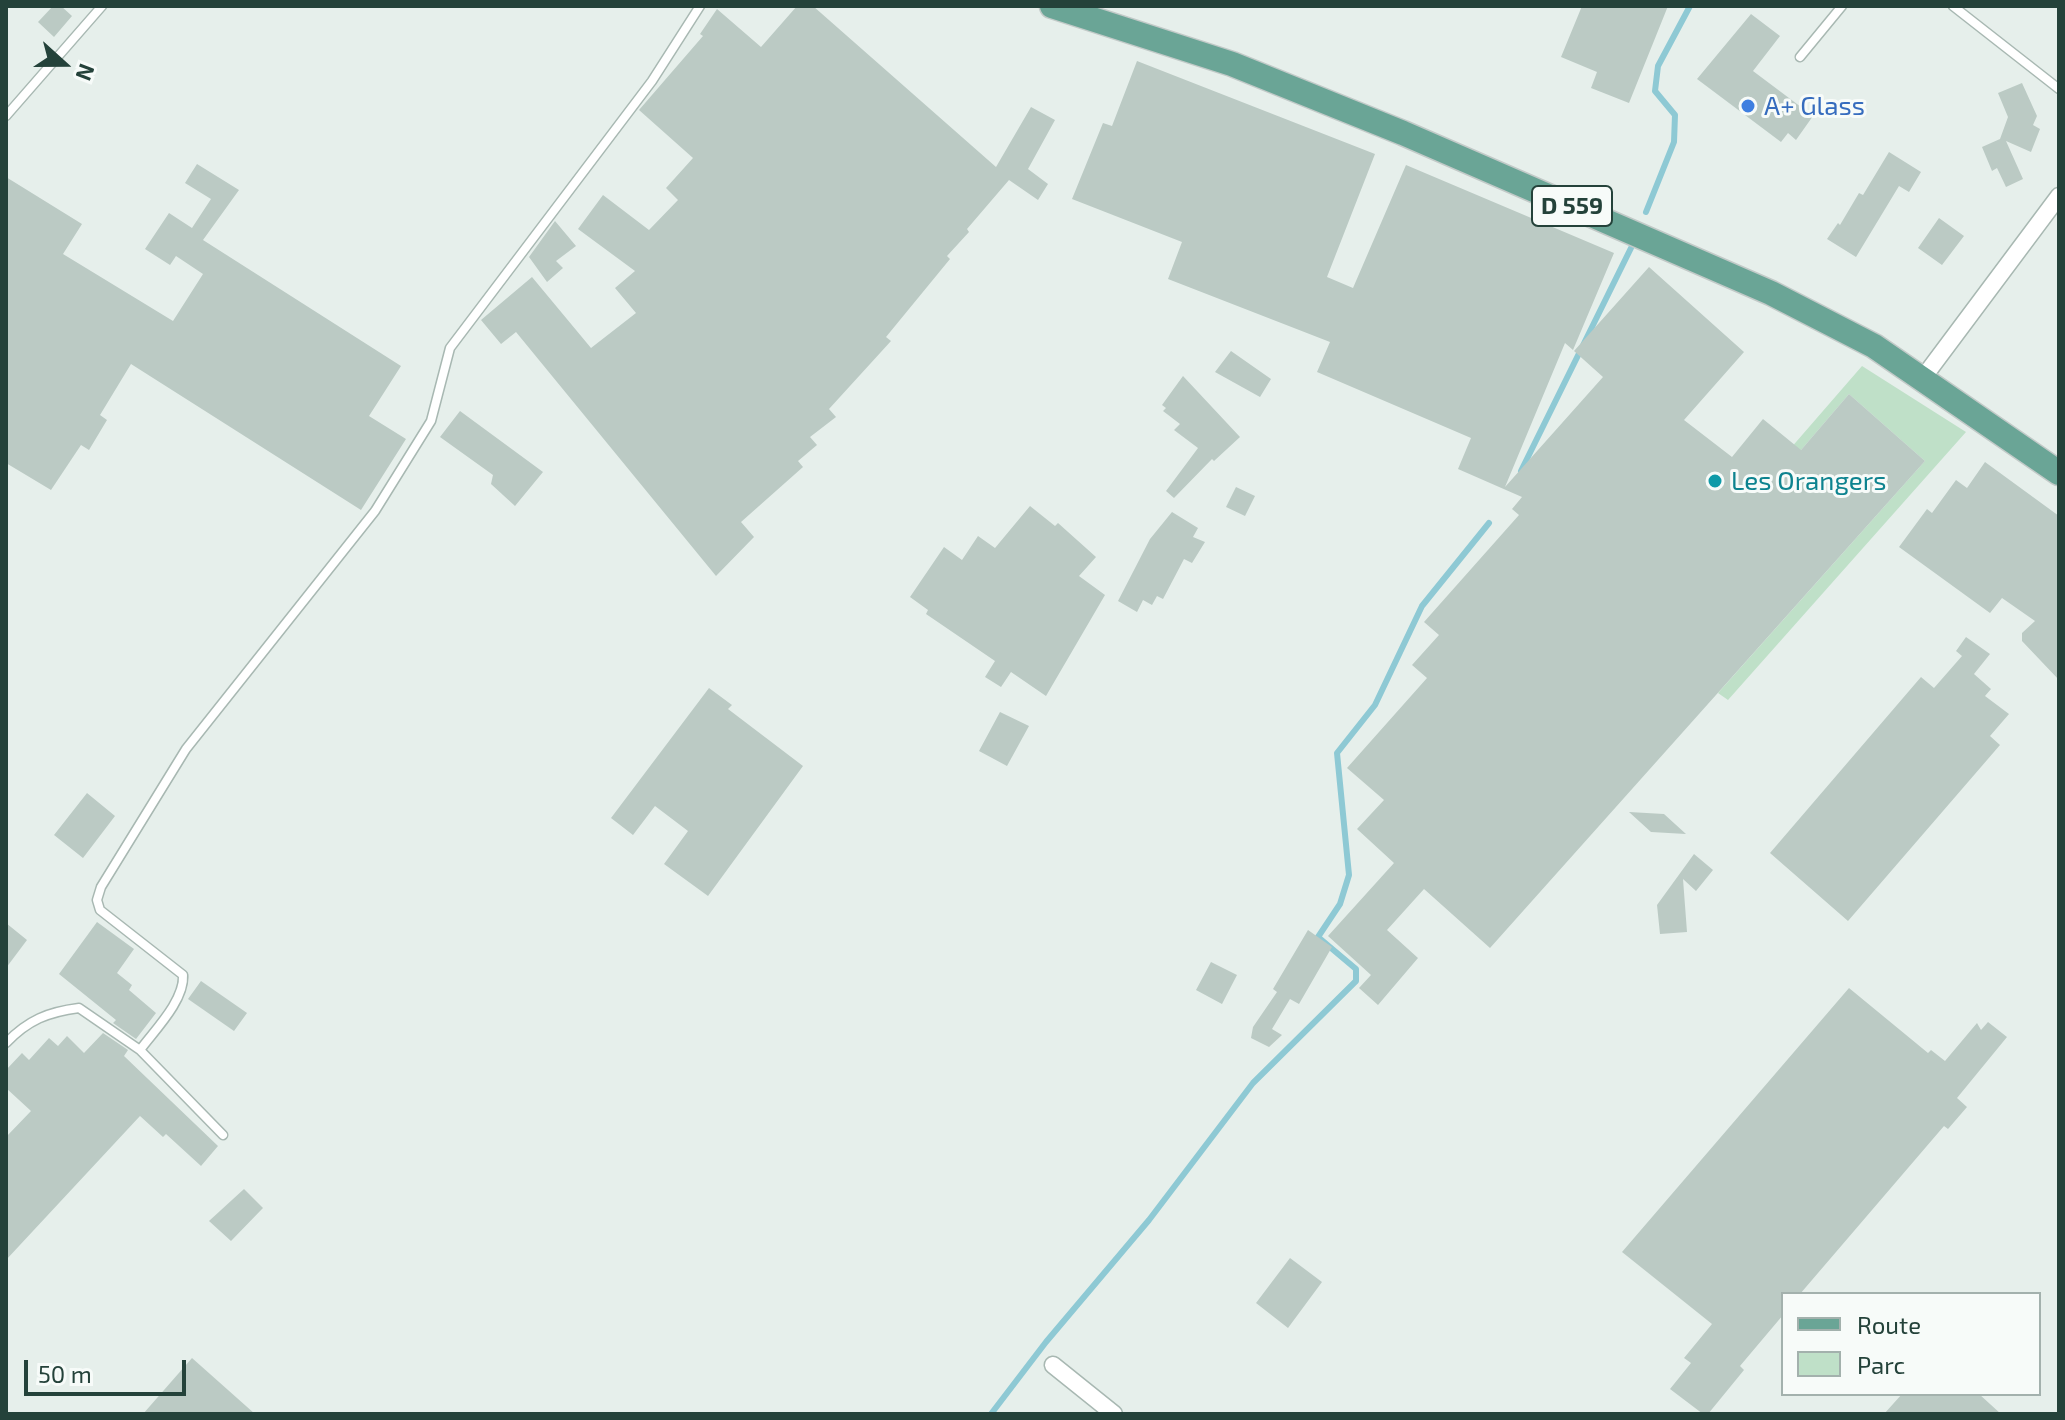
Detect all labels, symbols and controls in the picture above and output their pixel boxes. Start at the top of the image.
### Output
north arrow [24,24,104,104]
text: N [71,61,101,85]
place label: A+ Glass [1764,90,1865,122]
marker: A+ Glass [1739,97,1757,115]
road number: D 559 [1532,186,1612,226]
place label: Les Orangers [1731,465,1886,497]
marker: Les Orangers [1706,472,1724,490]
legend [1781,1292,2041,1396]
text: Route [1857,1310,1921,1339]
scale bar [28,1344,190,1394]
text: Parc [1857,1350,1905,1379]
text: 50 m [38,1359,92,1388]

